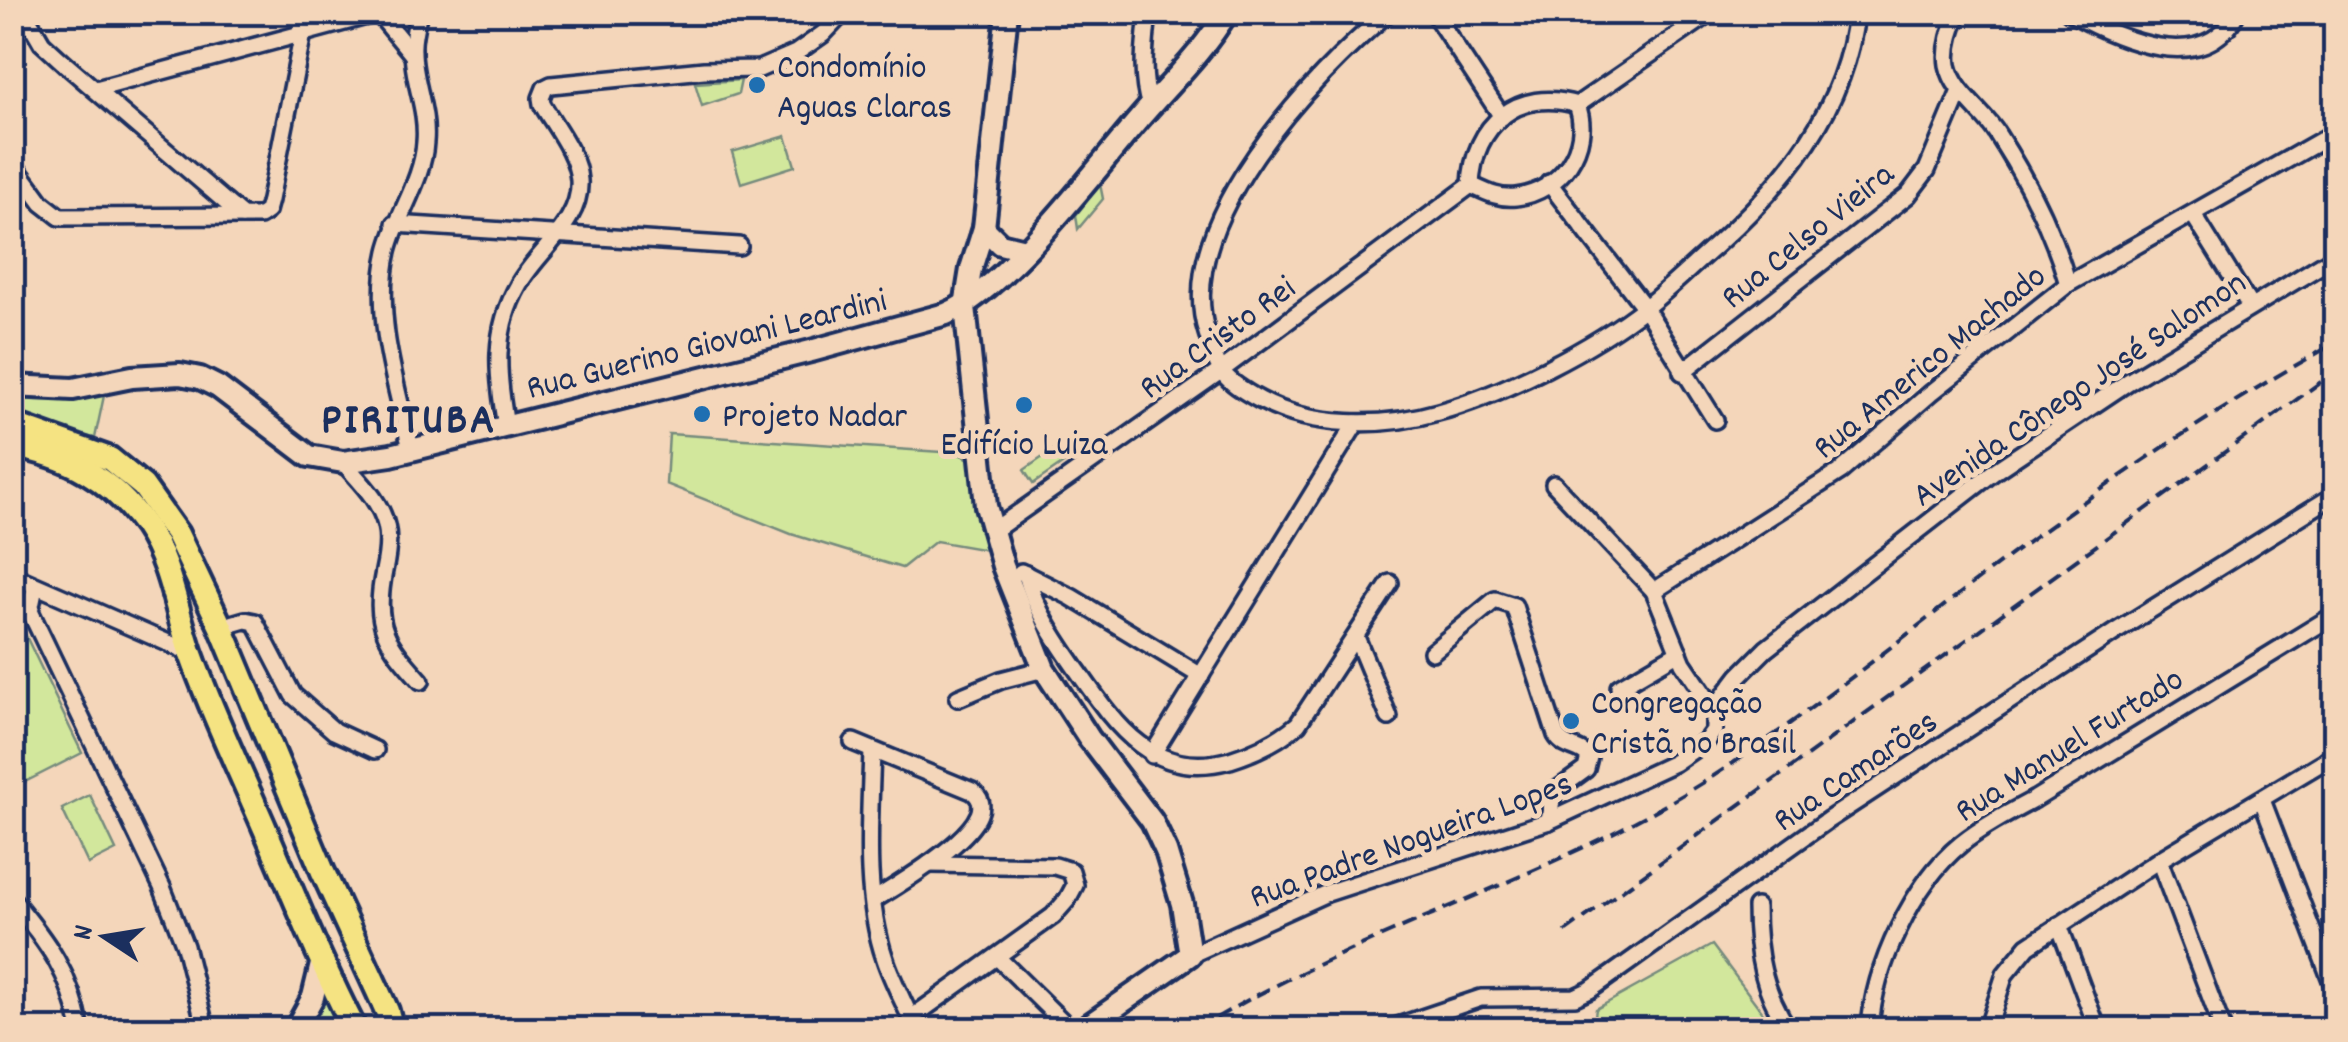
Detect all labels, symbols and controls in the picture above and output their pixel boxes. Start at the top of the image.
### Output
place label: Condomínio Aguas Claras [777,45,952,135]
marker: Condomínio Aguas Claras [746,74,768,96]
street label: Rua Celso Vieira [1712,152,1907,324]
street label: Rua Americo Machado [1804,254,2059,474]
street label: Avenida Cônego José Salomon [1904,260,2258,522]
street label: Rua Cristo Rei [1130,266,1308,414]
street label: Rua Guerino Giovani Leardini [522,278,893,416]
district label: PIRITUBA [321,391,497,455]
place label: Projeto Nadar [722,394,907,444]
marker: Edifício Luiza [1013,394,1035,416]
marker: Projeto Nadar [691,403,713,425]
place label: Edifício Luiza [940,422,1108,472]
street label: Rua Manuel Furtado [1947,657,2195,838]
place label: Congregação Cristã no Brasil [1591,681,1796,771]
street label: Rua Camarões [1764,699,1949,847]
marker: Congregação Cristã no Brasil [1560,710,1582,732]
street label: Rua Padre Nogueira Lopes [1243,761,1580,924]
north arrow [55,887,155,987]
text: N [64,922,106,944]

